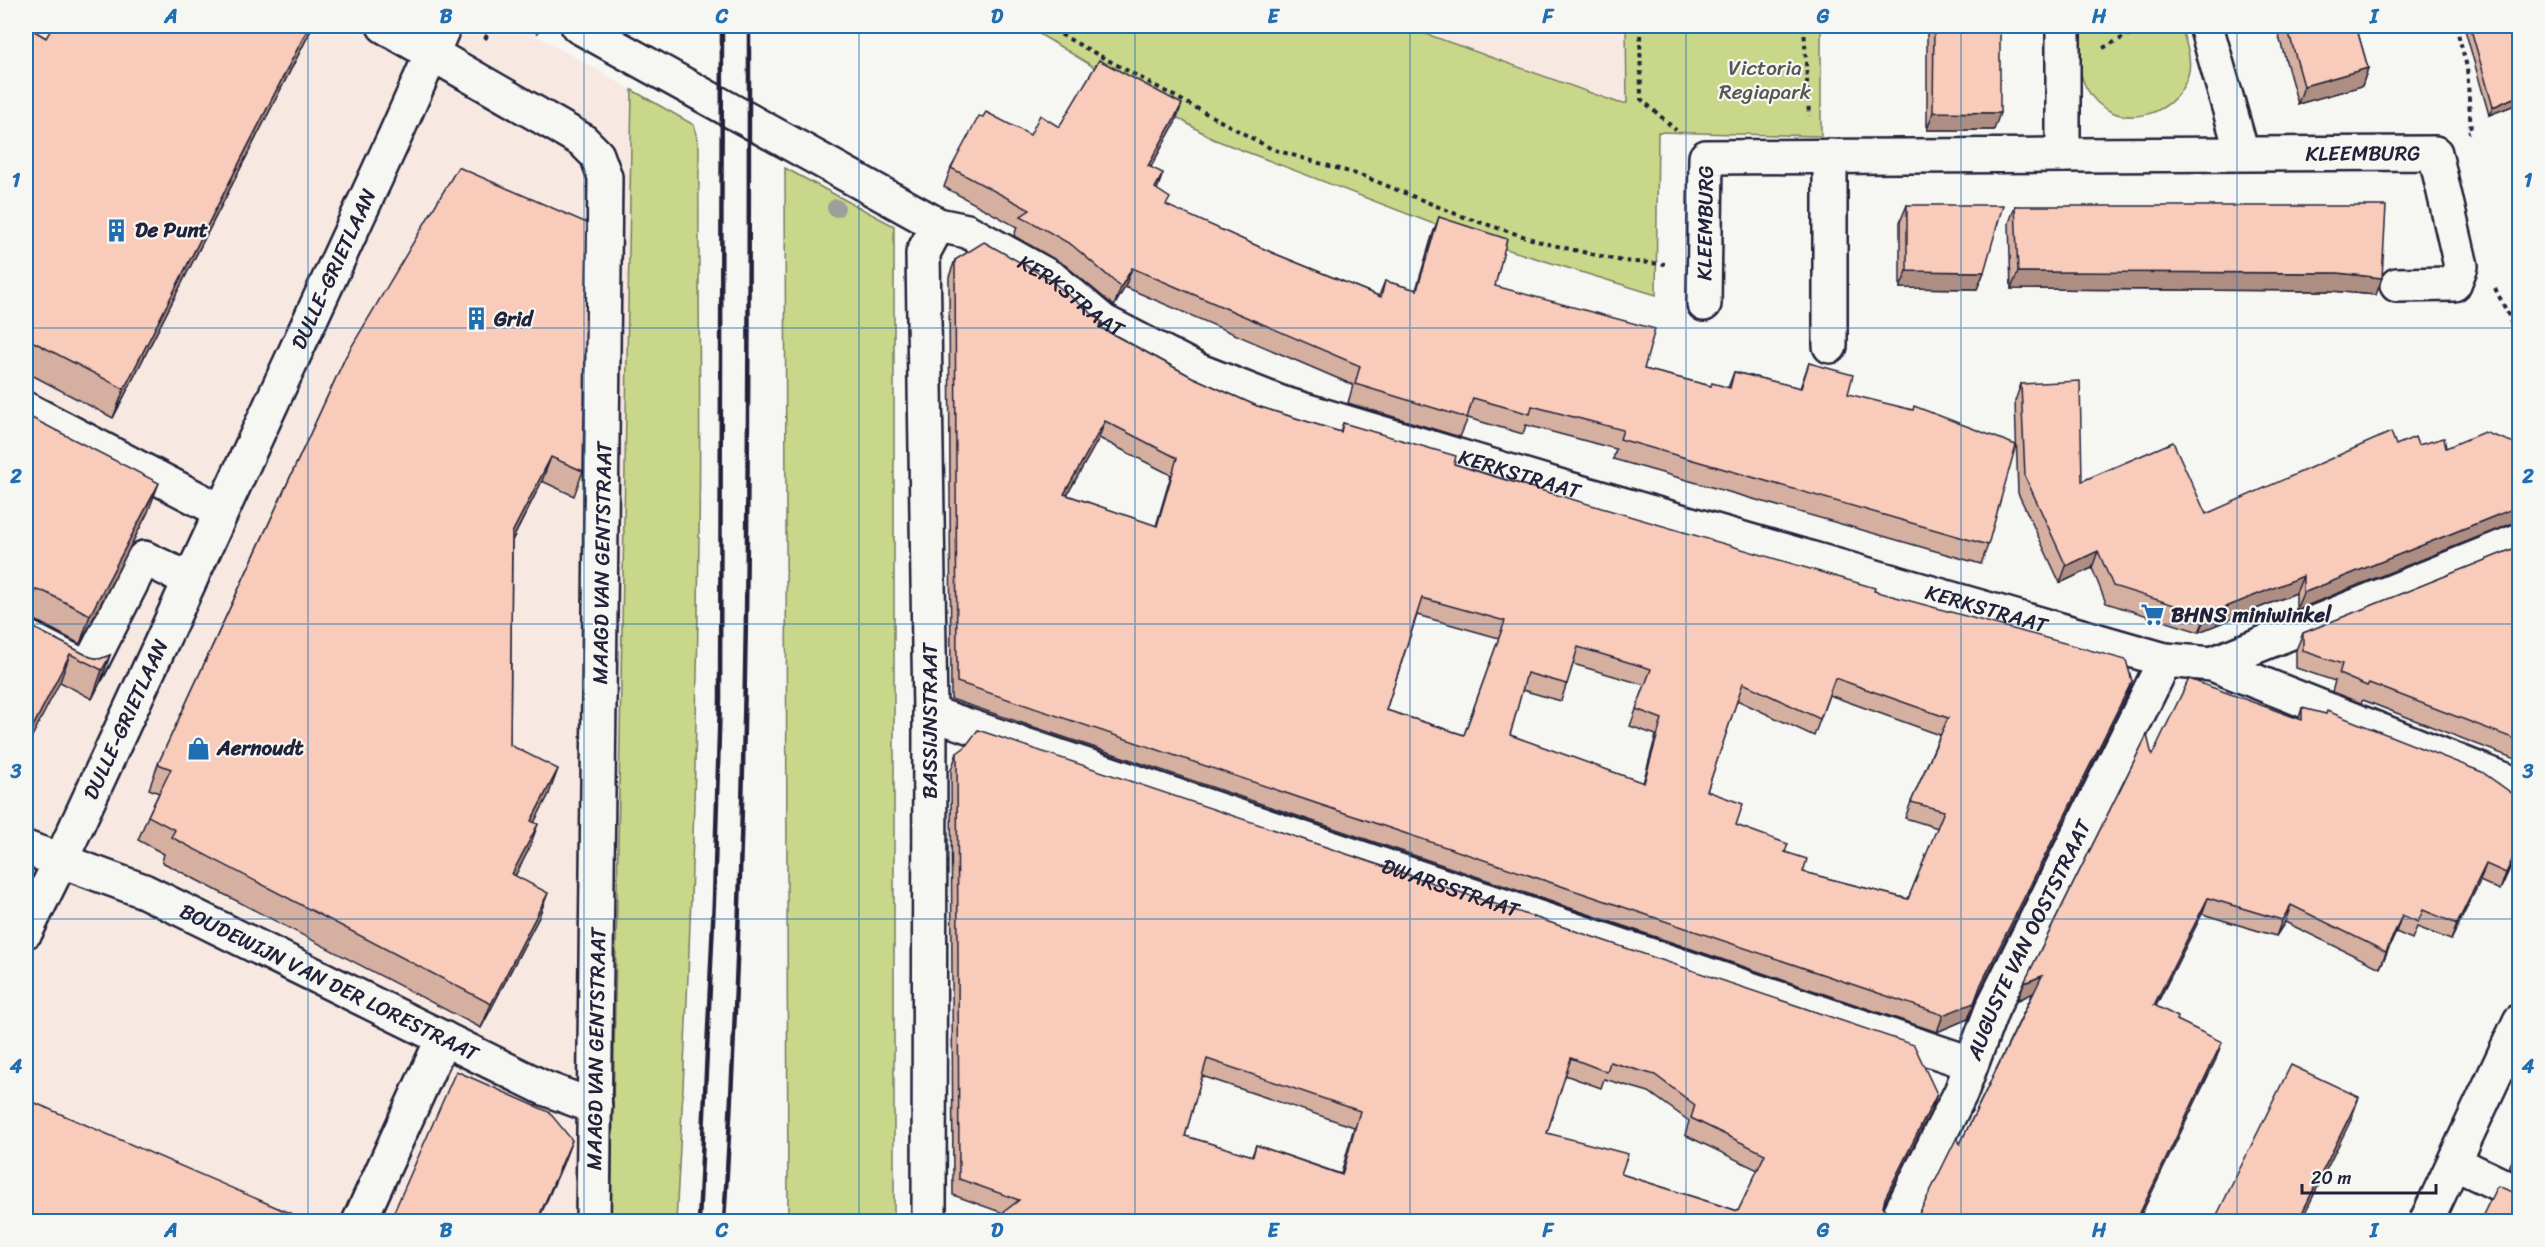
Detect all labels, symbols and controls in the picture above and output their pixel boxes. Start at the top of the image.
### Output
text: A [163,0,178,34]
text: B [440,0,453,34]
text: C [715,0,729,34]
text: D [991,0,1004,34]
text: E [1267,0,1280,34]
text: F [1542,0,1555,34]
text: G [1816,0,1830,34]
text: H [2091,0,2107,34]
text: I [2369,0,2380,34]
park label: Victoria Regiapark [1719,49,1812,111]
street label: KLEEMBURG [2305,134,2421,173]
text: 1 [12,163,21,198]
text: 1 [2524,163,2533,198]
street label: KLEEMBURG [1685,165,1725,281]
street label: DULLE-GRIETLAAN [280,182,387,356]
place label: De Punt [135,211,209,249]
building icon: De Punt [104,217,130,243]
street label: KERKSTRAAT [1010,244,1132,349]
place label: Grid [493,300,534,338]
building icon: Grid [463,306,489,332]
street label: KERKSTRAAT [1454,438,1586,511]
street label: MAAGD VAN GENTSTRAAT [581,440,623,685]
text: 2 [9,459,22,494]
text: 2 [2521,459,2534,494]
street label: KERKSTRAAT [1921,573,2053,645]
place label: BHNS miniwinkel [2171,596,2332,634]
supermarket icon: BHNS miniwinkel [2140,602,2166,628]
street label: DULLE-GRIETLAAN [72,632,179,806]
street label: BASSIJNSTRAAT [911,641,949,799]
place label: Aernoudt [216,729,304,767]
shop icon: Aernoudt [186,735,212,761]
text: 3 [10,754,22,789]
text: 3 [2522,754,2534,789]
street label: AUGUSTE VAN OOSTSTRAAT [1955,811,2103,1067]
street label: DWARSSTRAAT [1376,847,1526,930]
street label: BOUDEWIJN VAN DER LORESTRAAT [173,892,487,1073]
street label: MAAGD VAN GENTSTRAAT [575,926,617,1171]
text: 4 [9,1049,23,1084]
text: 4 [2521,1049,2535,1084]
scale bar [2302,1157,2436,1195]
text: 20 m [2311,1162,2351,1194]
text: A [163,1213,178,1247]
text: B [440,1213,453,1247]
text: C [715,1213,729,1247]
text: D [991,1213,1004,1247]
text: E [1267,1213,1280,1247]
text: F [1542,1213,1555,1247]
text: G [1816,1213,1830,1247]
text: H [2091,1213,2107,1247]
text: I [2369,1213,2380,1247]

